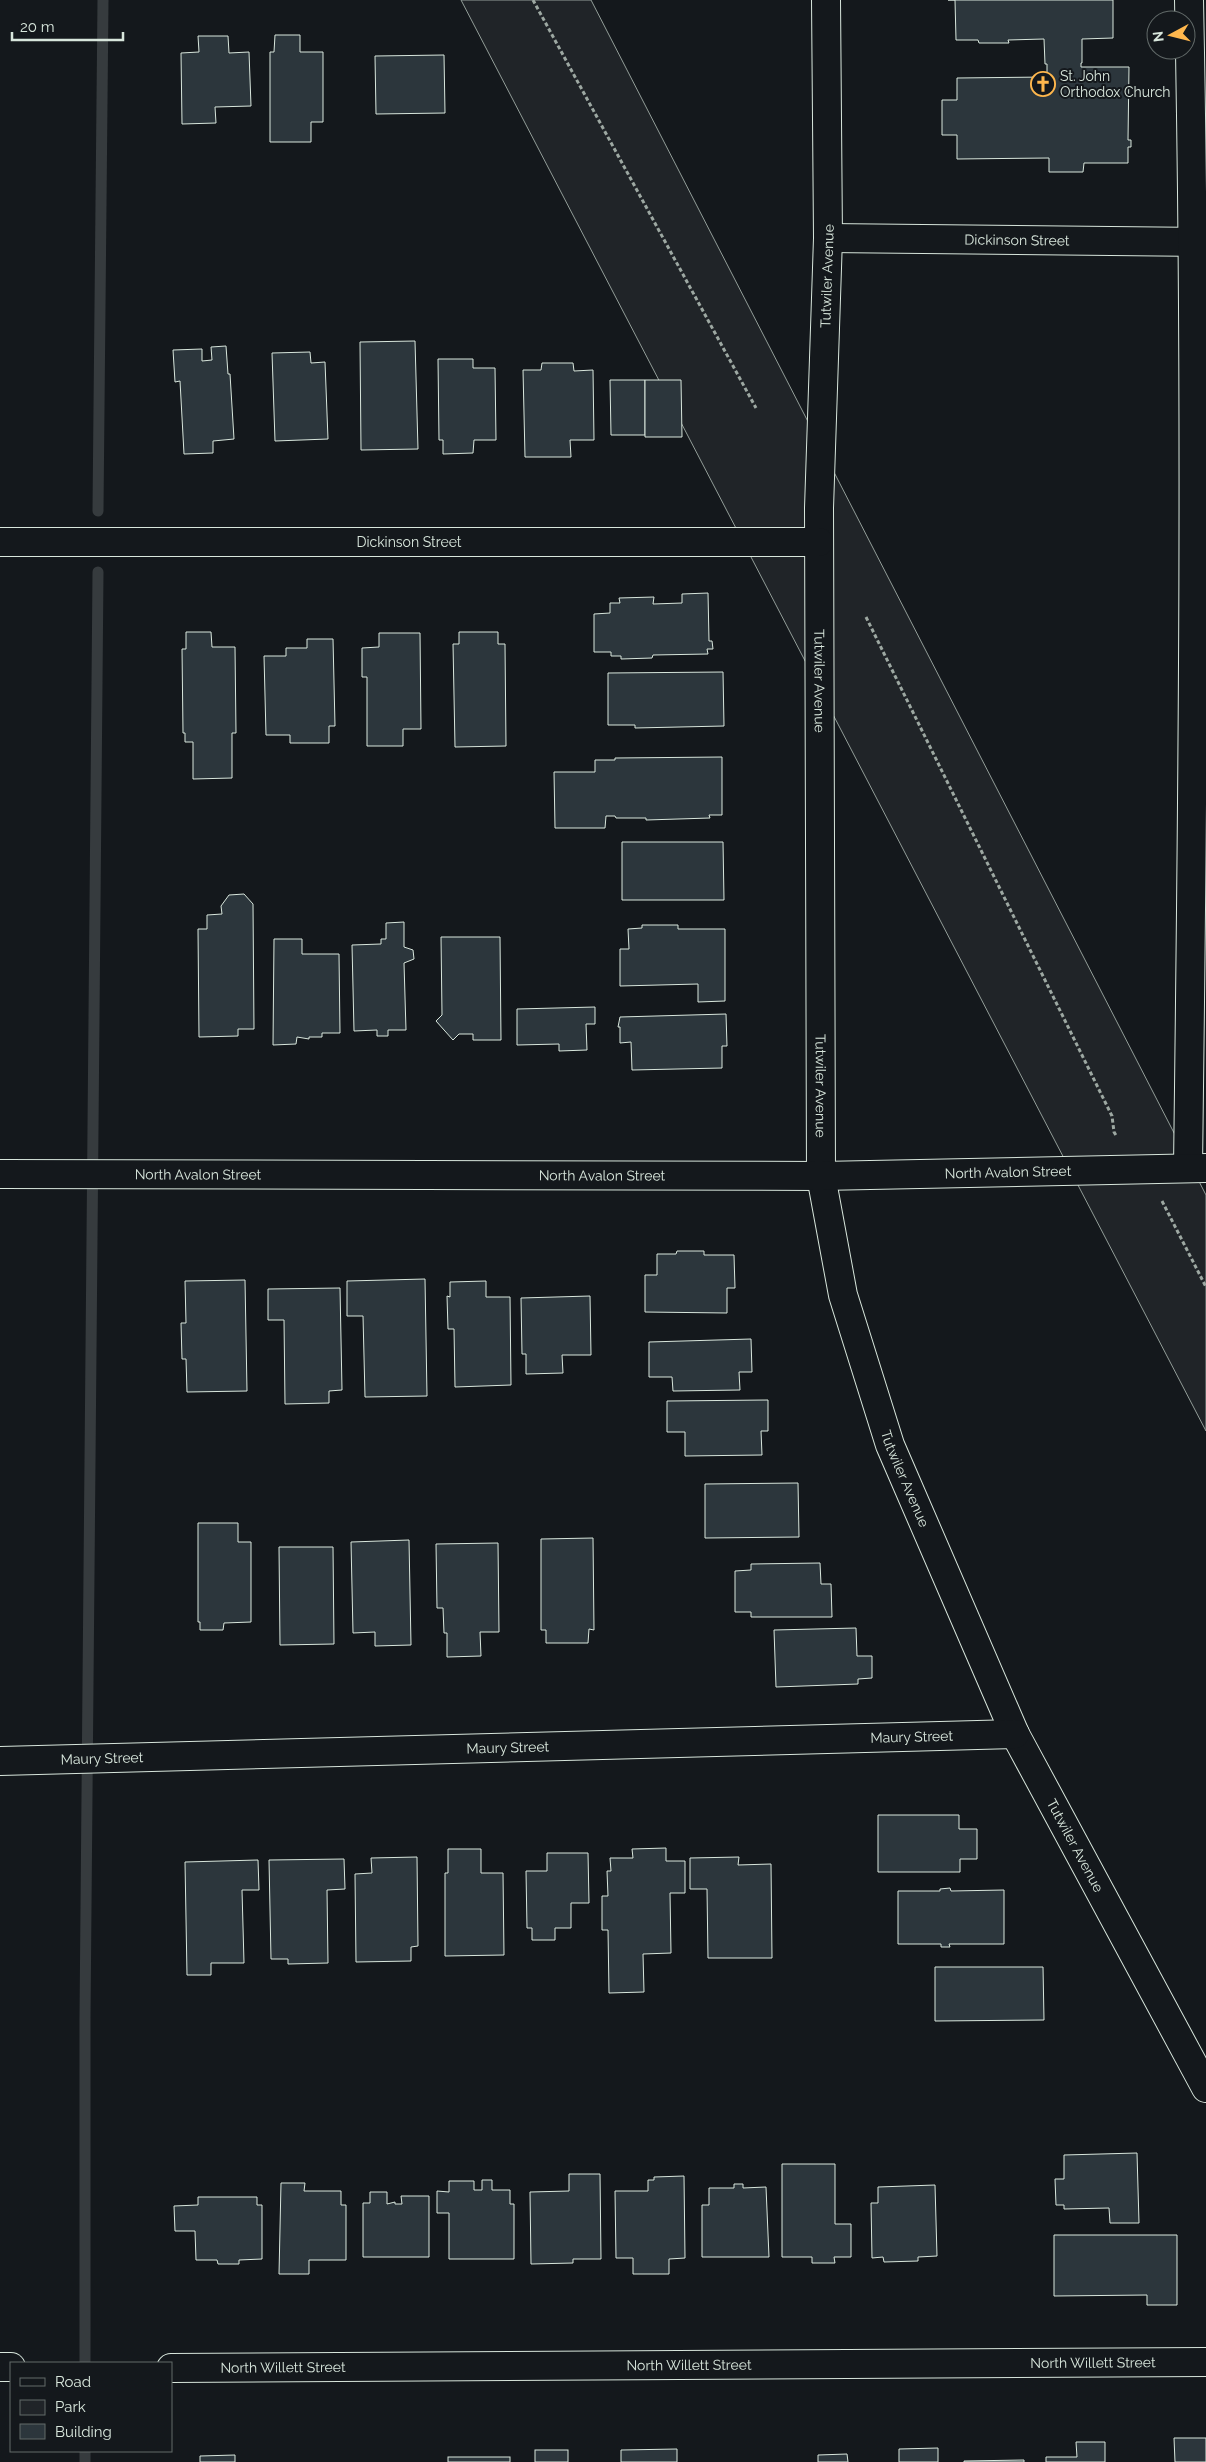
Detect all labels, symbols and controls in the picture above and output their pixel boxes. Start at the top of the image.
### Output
scale bar [12,10,124,42]
north arrow [1146,10,1196,60]
text: 20 m [20,18,55,36]
text: N [1150,30,1167,43]
place label: St. John Orthodox Church [1060,68,1171,100]
church icon: St. John Orthodox Church [1030,71,1056,97]
street label: Tutwiler Avenue [817,224,837,328]
street label: Dickinson Street [964,231,1070,249]
street label: Dickinson Street [356,534,462,550]
street label: Tutwiler Avenue [811,629,828,733]
street label: Tutwiler Avenue [813,1034,829,1138]
street label: North Avalon Street [944,1163,1072,1181]
street label: North Avalon Street [135,1166,262,1183]
street label: North Avalon Street [539,1167,666,1184]
street label: Tutwiler Avenue [878,1428,932,1529]
street label: Maury Street [870,1728,954,1746]
street label: Maury Street [466,1738,550,1757]
street label: Maury Street [60,1749,144,1767]
street label: Tutwiler Avenue [1044,1796,1107,1895]
street label: North Willett Street [1030,2354,1156,2371]
street label: North Willett Street [626,2357,752,2373]
street label: North Willett Street [220,2359,346,2376]
legend [10,2362,172,2452]
text: Road [55,2373,91,2391]
text: Park [55,2398,86,2416]
text: Building [55,2423,112,2441]

